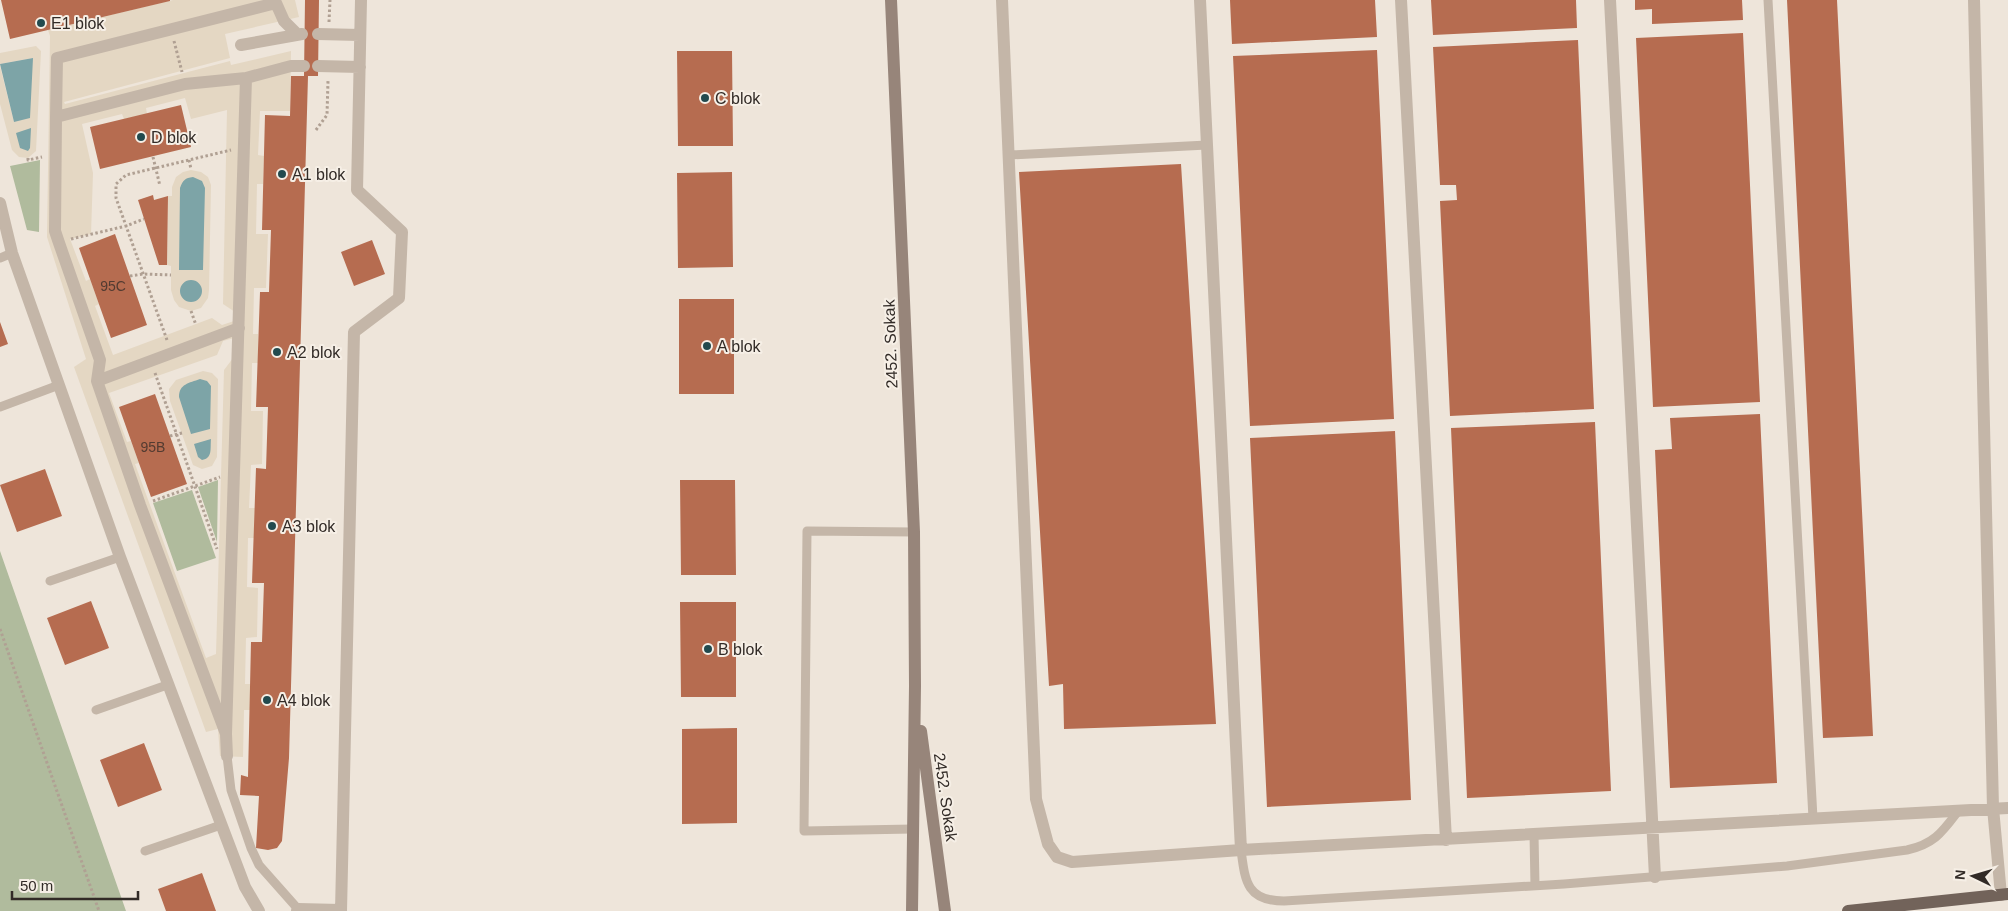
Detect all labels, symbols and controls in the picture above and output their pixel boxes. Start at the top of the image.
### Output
place label: E1 blok [51,15,105,32]
marker: E1 blok [35,17,47,29]
place label: C blok [715,90,761,107]
marker: C blok [699,92,711,104]
place label: D blok [151,129,197,146]
marker: D blok [135,131,147,143]
place label: A1 blok [292,166,346,183]
marker: A1 blok [276,168,288,180]
house number: 95C [100,278,126,294]
street label: 2452. Sokak [880,298,901,389]
place label: A blok [717,338,762,355]
marker: A blok [701,340,713,352]
place label: A2 blok [287,344,341,361]
marker: A2 blok [271,346,283,358]
house number: 95B [141,439,165,455]
place label: A3 blok [282,518,336,535]
marker: A3 blok [266,520,278,532]
place label: B blok [718,641,763,658]
marker: B blok [702,643,714,655]
place label: A4 blok [277,692,331,709]
marker: A4 blok [261,694,273,706]
street label: 2452. Sokak [931,752,960,843]
north arrow [1948,851,1998,901]
scale bar [12,868,139,900]
text: N [1952,869,1968,881]
text: 50 m [20,877,53,894]

